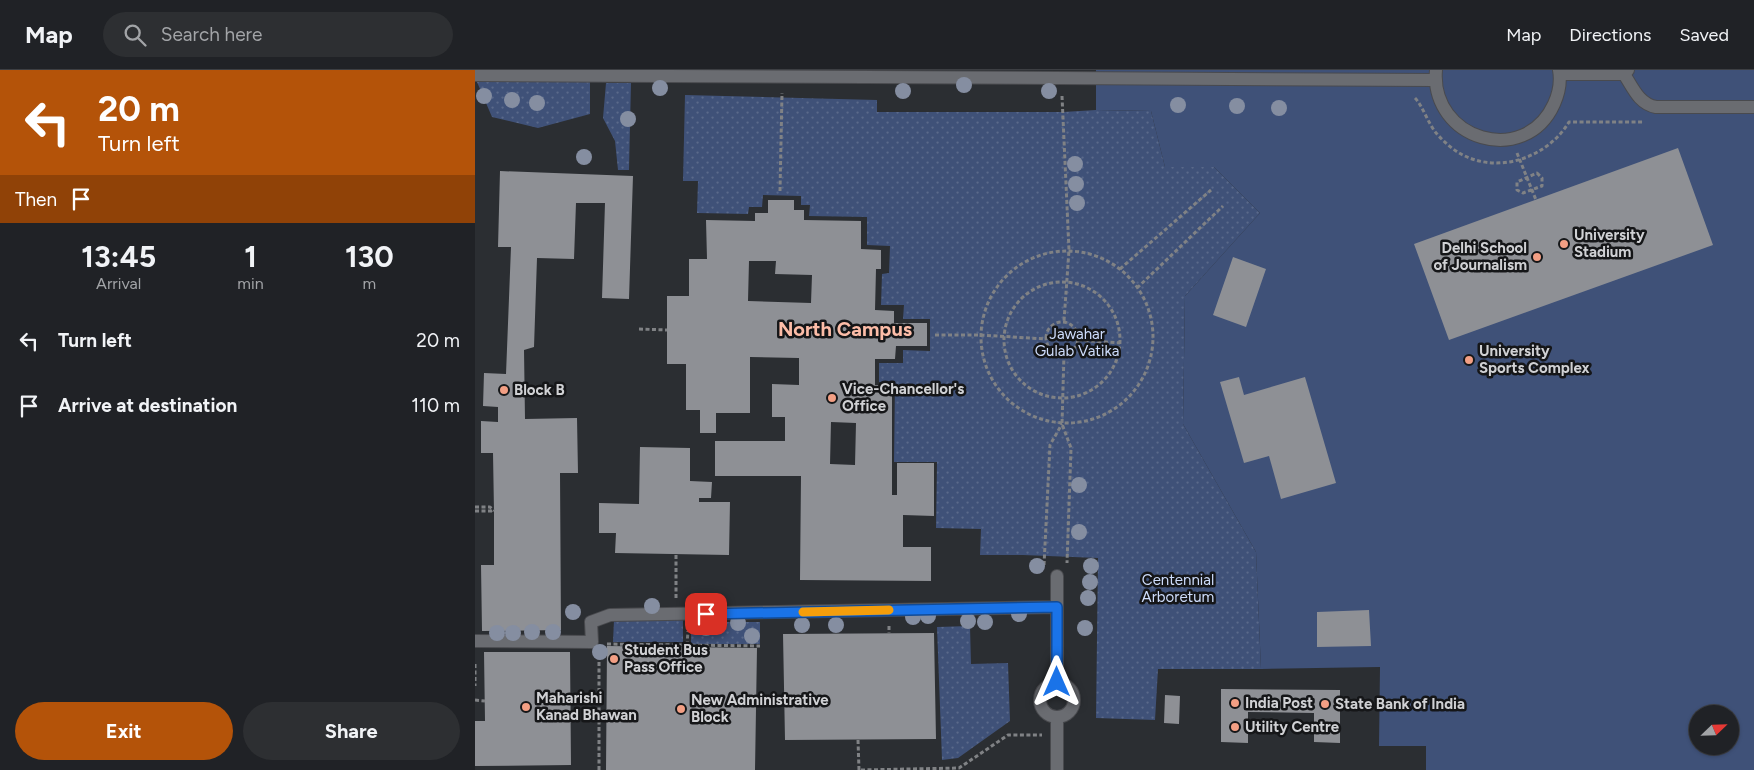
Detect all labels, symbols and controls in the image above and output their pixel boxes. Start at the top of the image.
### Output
search box [103,12,453,57]
text: Map [25,20,73,49]
icon: search [121,21,149,49]
text: Search here [161,23,262,46]
text: Map [1506,24,1541,46]
text: Directions [1569,24,1651,46]
text: Saved [1679,24,1729,46]
text: 20 m [98,88,180,130]
icon: left [15,90,80,155]
text: Turn left [98,130,180,157]
icon: arrive [67,185,95,213]
text: Then [15,188,57,211]
place label: University Stadium [1574,226,1645,261]
text: 13:45 [81,238,156,275]
text: 1 [244,238,257,275]
text: 130 [345,238,394,275]
marker: University Stadium [1558,238,1570,250]
place label: Delhi School of Journalism [1433,239,1527,274]
marker: Delhi School of Journalism [1531,251,1543,263]
text: Arrival [96,274,141,293]
text: min [237,274,264,293]
text: m [362,274,376,293]
district label: North Campus [778,317,912,341]
park label: Jawahar Gulab Vatika [1035,325,1119,360]
icon: left [15,327,43,355]
text: Turn left [58,329,132,352]
text: 20 m [416,329,460,352]
place label: University Sports Complex [1479,342,1590,377]
marker: University Sports Complex [1463,354,1475,366]
place label: Vice-Chancellor's Office [842,380,964,415]
place label: Block B [514,381,565,399]
marker: Block B [498,384,510,396]
icon: arrive [15,392,43,420]
marker: Vice-Chancellor's Office [826,392,838,404]
text: Arrive at destination [58,394,237,417]
text: 110 m [411,394,460,417]
park label: Centennial Arboretum [1142,571,1214,606]
pin [685,593,727,635]
icon: arrive [692,600,720,628]
place label: Student Bus Pass Office [624,641,708,676]
marker: Student Bus Pass Office [608,653,620,665]
position arrow [1030,655,1082,707]
place label: Maharishi Kanad Bhawan [536,689,637,724]
place label: New Administrative Block [691,691,829,726]
place label: India Post [1245,694,1313,712]
place label: State Bank of India [1335,695,1465,713]
marker: India Post [1229,697,1241,709]
marker: State Bank of India [1319,698,1331,710]
marker: Maharishi Kanad Bhawan [520,701,532,713]
button: Exit [15,702,233,760]
button: Share [243,702,460,760]
marker: New Administrative Block [675,703,687,715]
north arrow [1689,705,1739,755]
map controls [1689,705,1739,755]
place label: Utility Centre [1245,718,1340,736]
marker: Utility Centre [1229,721,1241,733]

